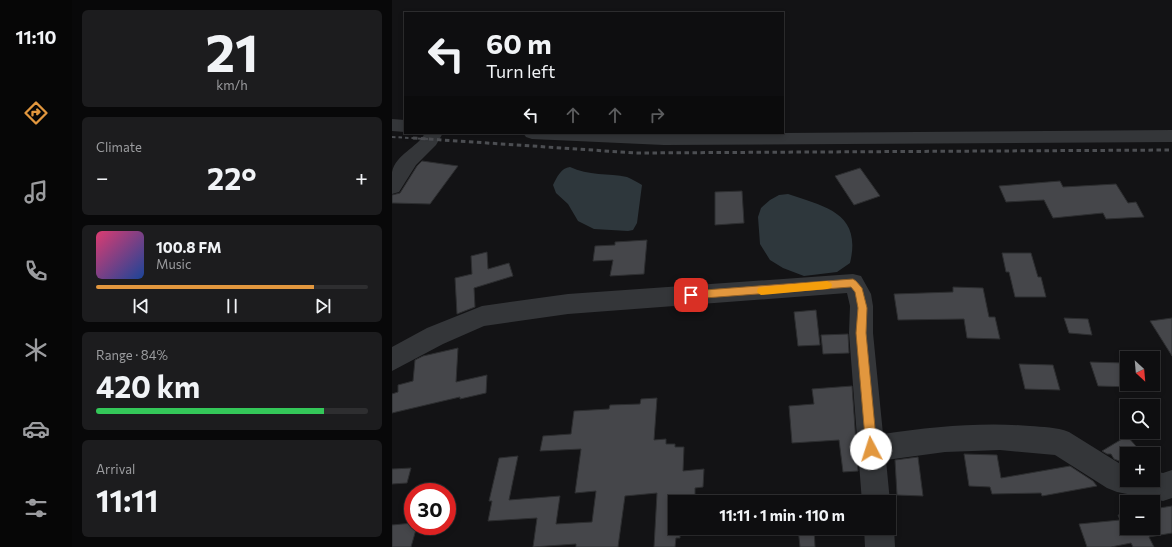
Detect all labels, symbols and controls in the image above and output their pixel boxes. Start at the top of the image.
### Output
text: 21 [205,19,259,83]
text: 11:10 [15,26,57,48]
text: 60 m [486,26,552,60]
icon: left [420,28,472,80]
text: Turn left [486,60,555,82]
text: km/h [216,77,248,93]
icon: directions [22,99,50,127]
icon: left [520,104,542,126]
icon: ahead [562,104,584,126]
icon: ahead [604,104,626,126]
icon: right [646,104,668,126]
text: Climate [96,139,142,155]
text: 22° [207,159,257,196]
text: − [96,164,109,191]
text: + [355,164,368,191]
icon: music [22,178,50,206]
text: 100.8 FM [156,238,222,256]
text: Music [156,256,191,272]
icon: phone [22,257,50,285]
pin [674,278,708,312]
icon: arrive [680,284,702,306]
icon: previous [130,295,152,317]
icon: pause [221,295,243,317]
icon: next [312,295,334,317]
icon: climate [22,336,50,364]
text: Range · 84% [96,347,168,363]
north arrow [1120,351,1160,391]
map controls [1120,351,1160,535]
text: 420 km [96,367,200,404]
button: search [1120,399,1160,439]
icon: car [22,415,50,443]
position arrow [850,428,892,470]
button: + [1120,447,1160,487]
text: Arrival [96,461,135,477]
text: 11:11 [96,481,158,518]
speed limit sign: 30 [404,483,456,535]
icon: filters [22,494,50,522]
button: − [1120,495,1160,535]
text: 11:11 · 1 min · 110 m [719,506,845,524]

